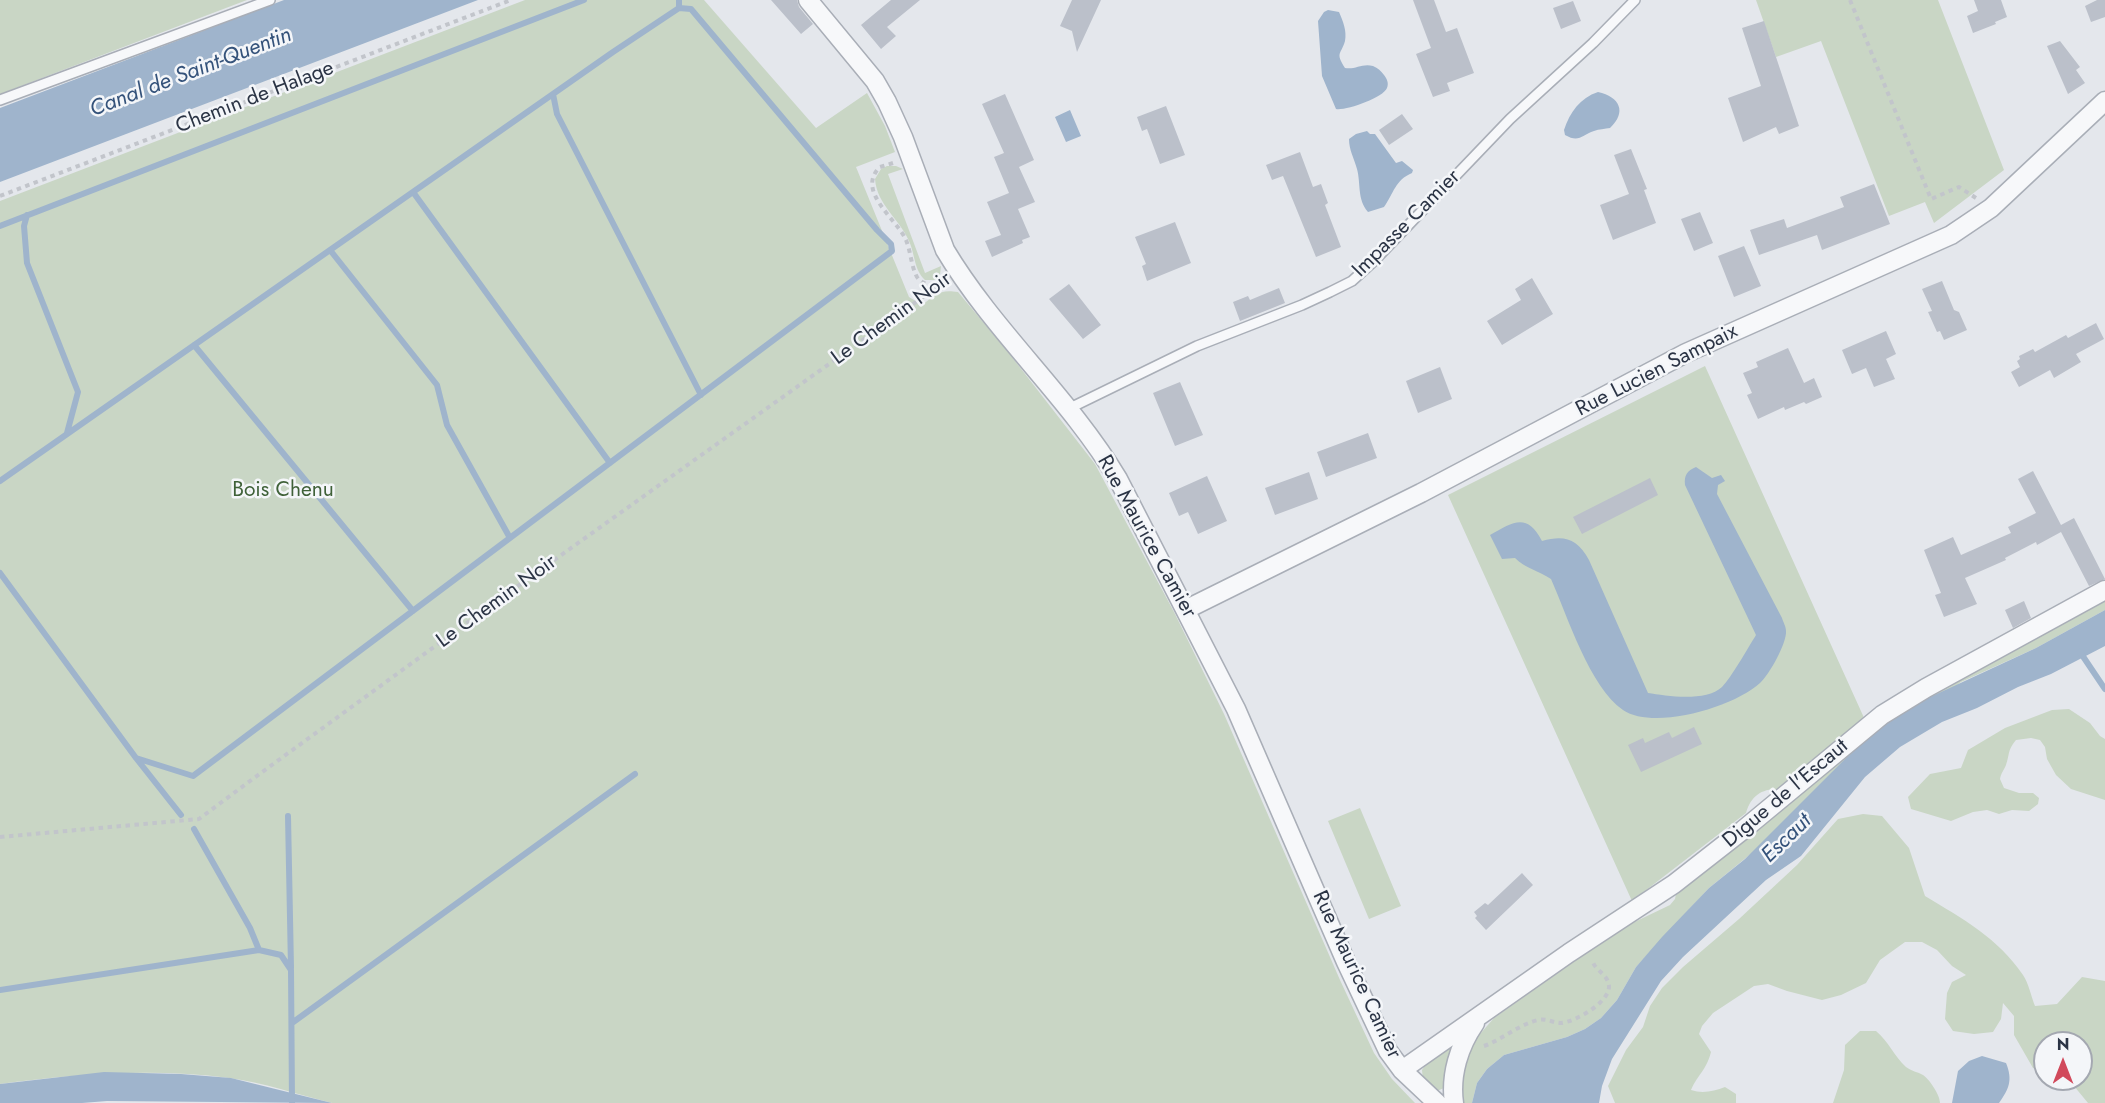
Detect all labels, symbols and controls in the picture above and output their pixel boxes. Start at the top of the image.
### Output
water label: Canal de Saint-Quentin [86,22,296,124]
street label: Chemin de Halage [172,56,338,140]
street label: Impasse Camier [1348,165,1466,283]
street label: Le Chemin Noir [827,267,957,371]
street label: Rue Lucien Sampaix [1572,319,1742,423]
street label: Rue Maurice Camier [1091,451,1201,623]
park label: Bois Chenu [232,478,334,504]
street label: Le Chemin Noir [432,550,562,654]
street label: Digue de l'Escaut [1718,734,1854,854]
water label: Escaut [1757,809,1817,869]
street label: Rue Maurice Camier [1306,887,1406,1063]
north arrow [2033,1031,2093,1091]
text: N [2057,1033,2069,1056]

